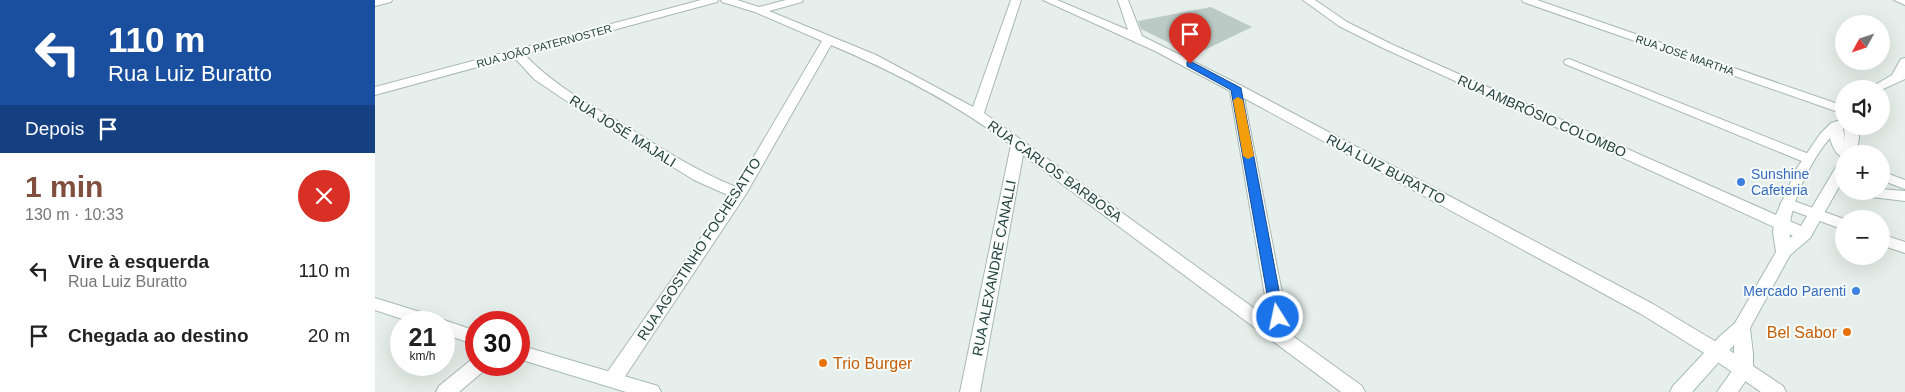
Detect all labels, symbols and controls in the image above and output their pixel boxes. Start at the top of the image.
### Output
pin [1169,13,1211,64]
north arrow [1835,15,1890,70]
map controls [1835,15,1890,265]
icon: left [25,20,90,85]
text: 110 m [108,20,205,59]
icon: arrive [1176,20,1204,48]
street label: RUA JOÃO PATERNOSTER [475,22,613,70]
street label: RUA JOSÉ MARTHA [1634,32,1737,78]
text: Rua Luiz Buratto [108,61,272,86]
street label: RUA AMBRÓSIO COLOMBO [1455,72,1629,161]
button: sound [1835,80,1890,135]
street label: RUA JOSÉ MAJALI [567,92,679,170]
icon: arrive [94,115,122,143]
street label: RUA CARLOS BARBOSA [985,117,1126,225]
text: Depois [25,118,84,139]
street label: RUA LUIZ BURATTO [1324,131,1448,207]
button: + [1835,145,1890,200]
street label: RUA AGOSTINHO FOCHESATTO [634,155,764,343]
place label: Sunshine Cafeteria [1751,166,1810,198]
text: 1 min [25,170,103,203]
button: close [298,170,350,222]
marker: Sunshine Cafeteria [1735,176,1747,188]
street label: RUA ALEXANDRE CANALLI [969,179,1019,357]
text: 130 m · 10:33 [25,206,124,223]
button: − [1835,210,1890,265]
text: Vire à esquerda [68,251,209,272]
icon: left [25,257,53,285]
text: 110 m [299,260,350,281]
text: Rua Luiz Buratto [68,273,187,290]
place label: Mercado Parenti [1743,283,1846,299]
marker: Mercado Parenti [1850,285,1862,297]
position arrow [1251,290,1303,342]
speed limit sign: 30 [465,311,530,376]
icon: arrive [25,322,53,350]
text: 21 [409,323,436,351]
place label: Bel Sabor [1767,324,1838,341]
text: Chegada ao destino [68,325,249,346]
text: 20 m [308,325,350,346]
marker: Bel Sabor [1841,326,1853,338]
text: km/h [409,349,436,363]
place label: Trio Burger [833,355,913,372]
marker: Trio Burger [817,357,829,369]

